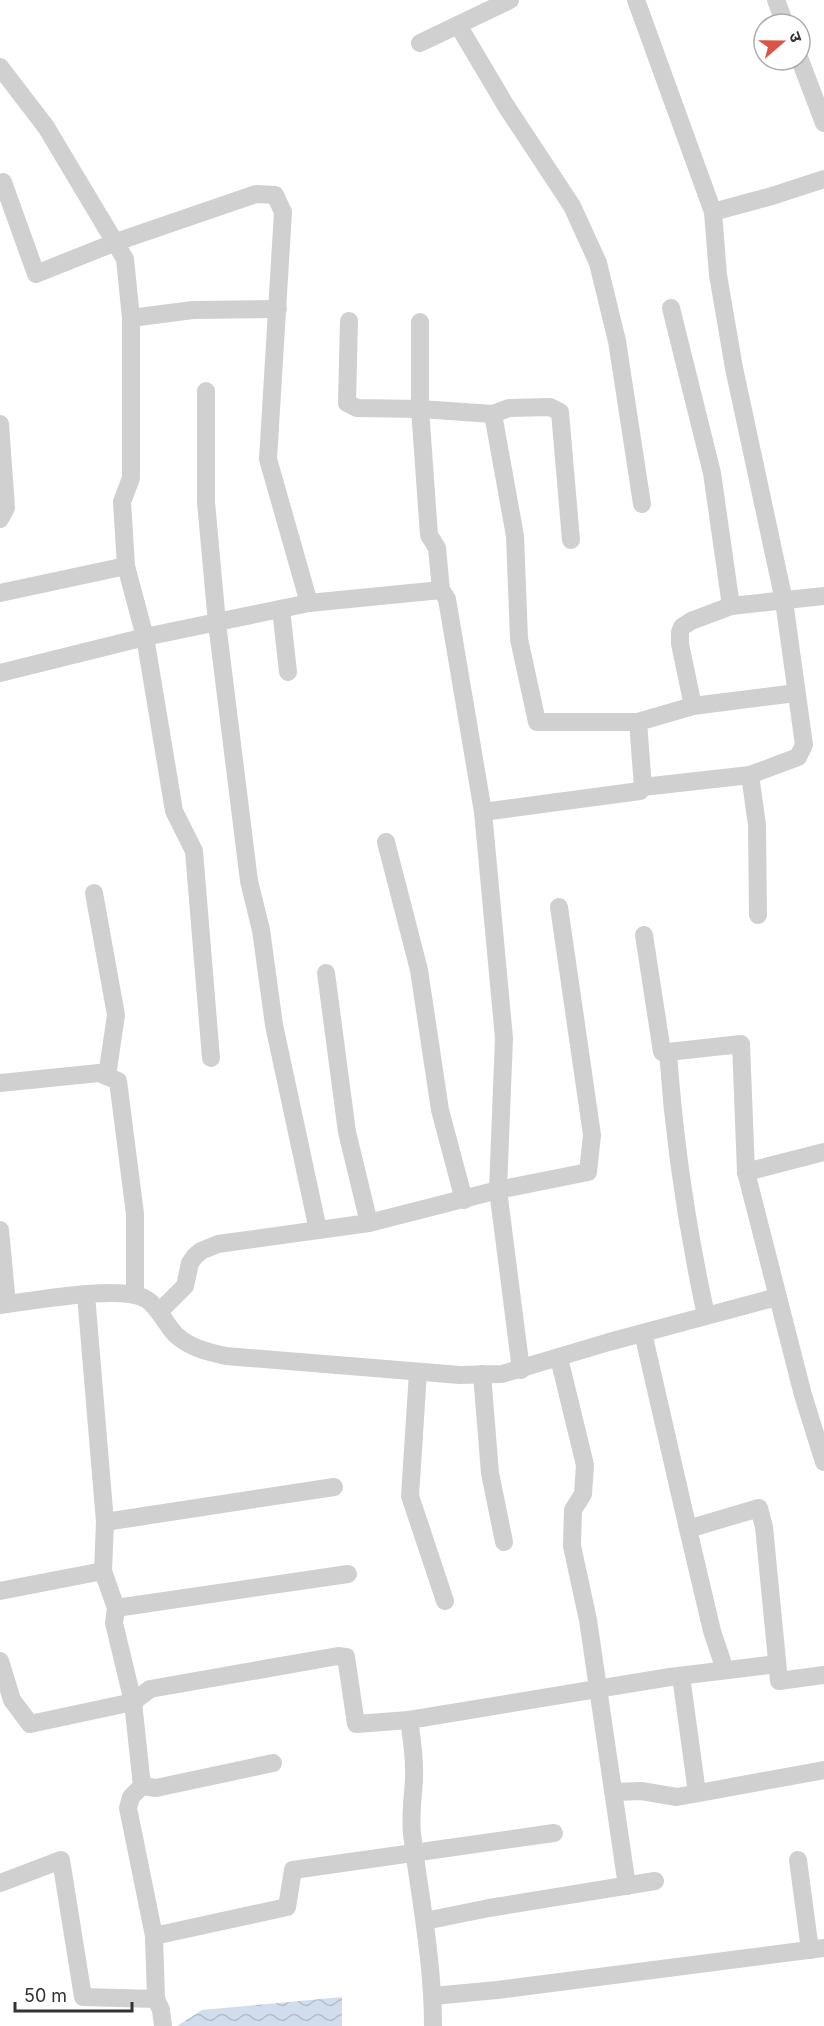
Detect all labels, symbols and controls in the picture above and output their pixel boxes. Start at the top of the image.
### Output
north arrow [752,12,812,72]
text: उ [785,29,807,45]
scale bar [15,1975,132,2013]
text: 50 m [24,1985,67,2006]

